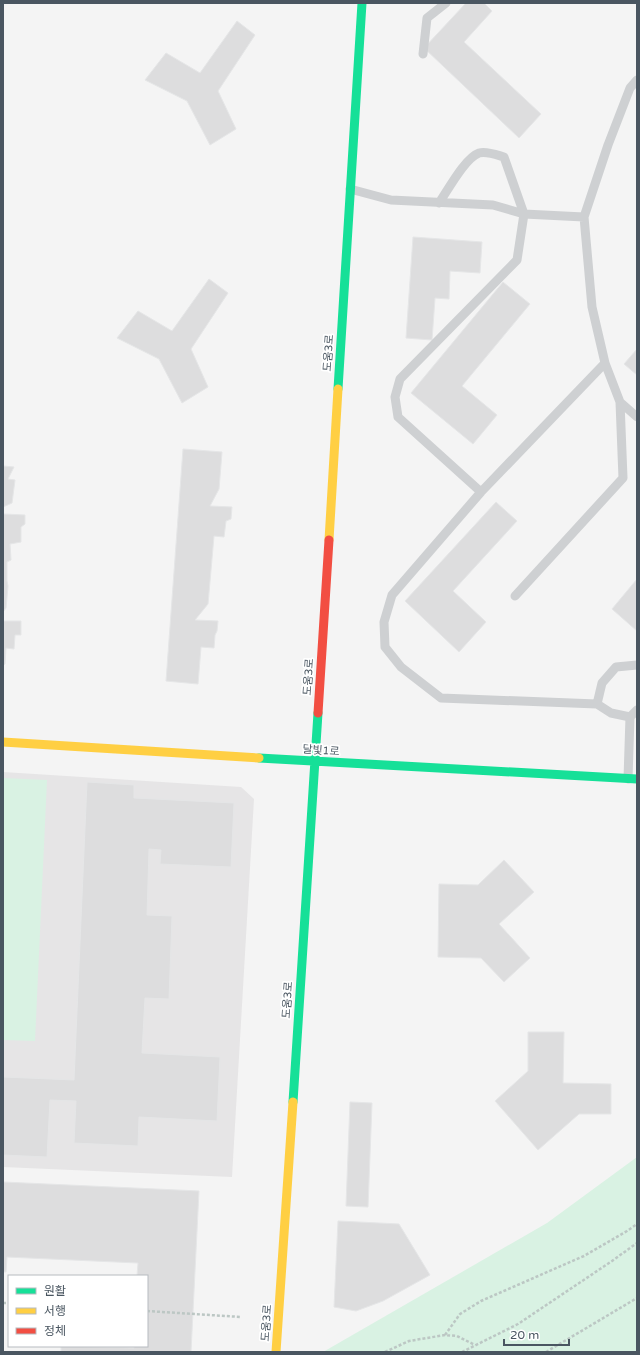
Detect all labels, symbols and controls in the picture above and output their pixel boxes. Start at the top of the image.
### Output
street label: 도움3로 [321,334,336,372]
street label: 도움3로 [301,658,316,696]
street label: 달빛1로 [302,743,340,758]
street label: 도움3로 [280,981,295,1019]
legend [8,1275,148,1347]
text: 원활 [44,1284,66,1298]
text: 서행 [44,1304,66,1318]
street label: 도움3로 [259,1304,274,1342]
scale bar [504,1321,569,1347]
text: 정체 [44,1324,66,1338]
text: 20 m [510,1328,539,1342]

